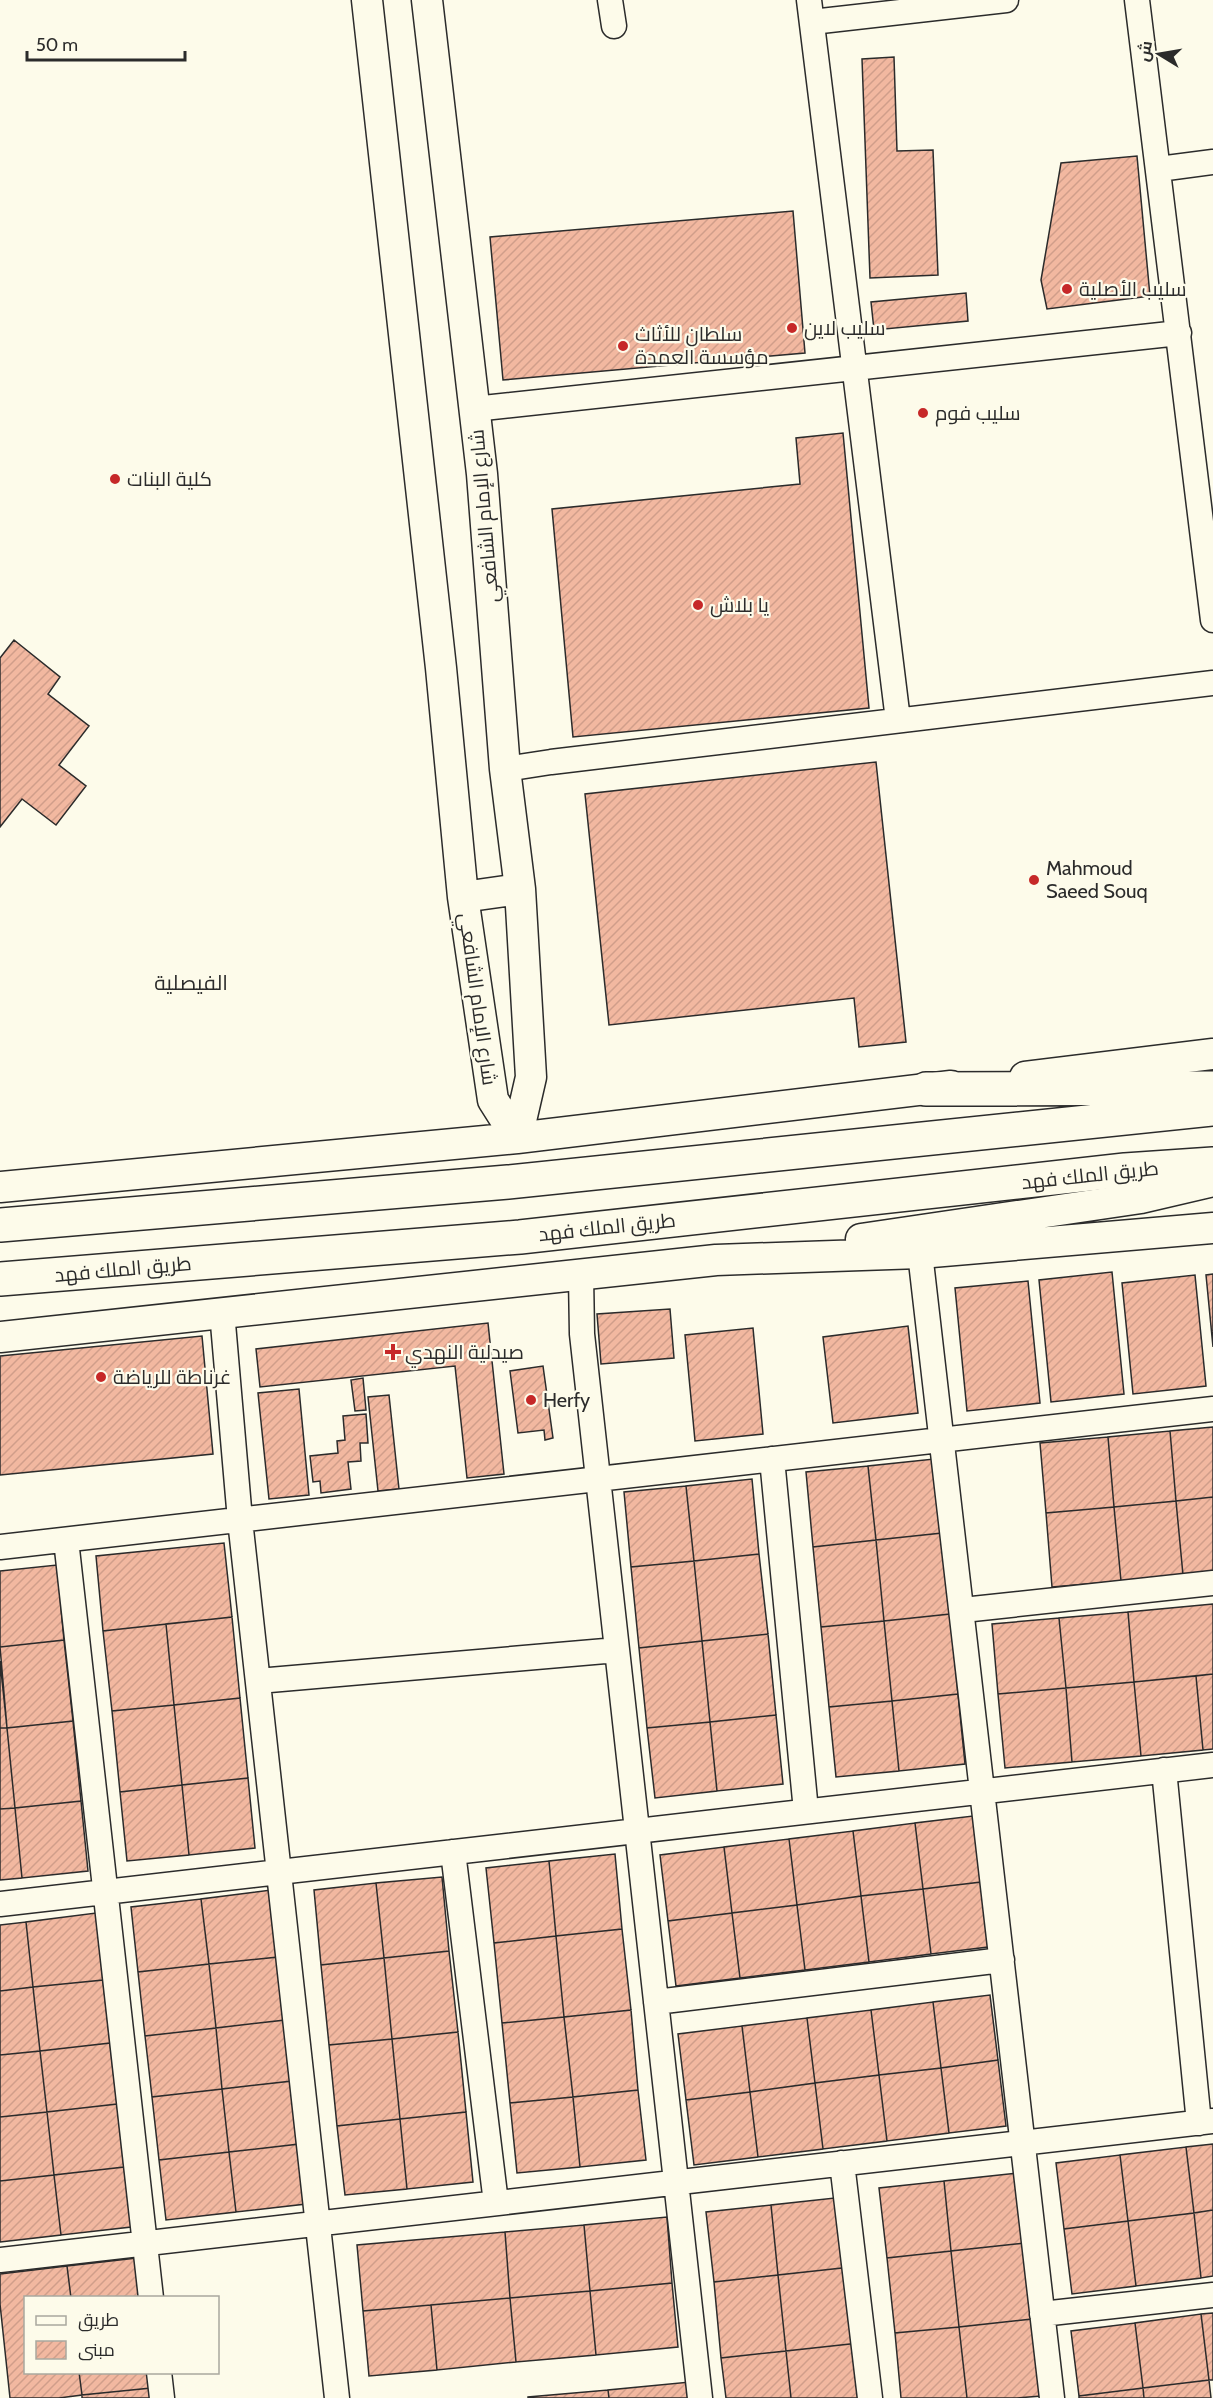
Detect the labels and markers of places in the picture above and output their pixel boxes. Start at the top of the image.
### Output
place label: سليب الأصلية [1079,277,1187,301]
marker: سليب الأصلية [1060,282,1074,296]
place label: سليب لاين [804,316,886,341]
marker: سليب لاين [785,321,799,335]
place label: سلطان للأثاث مؤسسة العمدة [635,322,769,369]
marker: سلطان للأثاث مؤسسة العمدة [616,339,630,353]
place label: سليب فوم [935,401,1021,427]
marker: سليب فوم [916,406,930,420]
place label: كلية البنات [127,467,212,491]
marker: كلية البنات [108,472,122,486]
place label: يا بلاش [710,593,769,618]
marker: يا بلاش [691,598,705,612]
place label: Mahmoud Saeed Souq [1046,856,1148,903]
marker: Mahmoud Saeed Souq [1027,873,1041,887]
place label: صيدلية النهدي [405,1340,524,1368]
marker: صيدلية النهدي [386,1345,400,1359]
place label: غرناطة للرياضة [113,1365,231,1389]
marker: غرناطة للرياضة [94,1370,108,1384]
place label: Herfy [543,1388,590,1412]
marker: Herfy [524,1393,538,1407]

